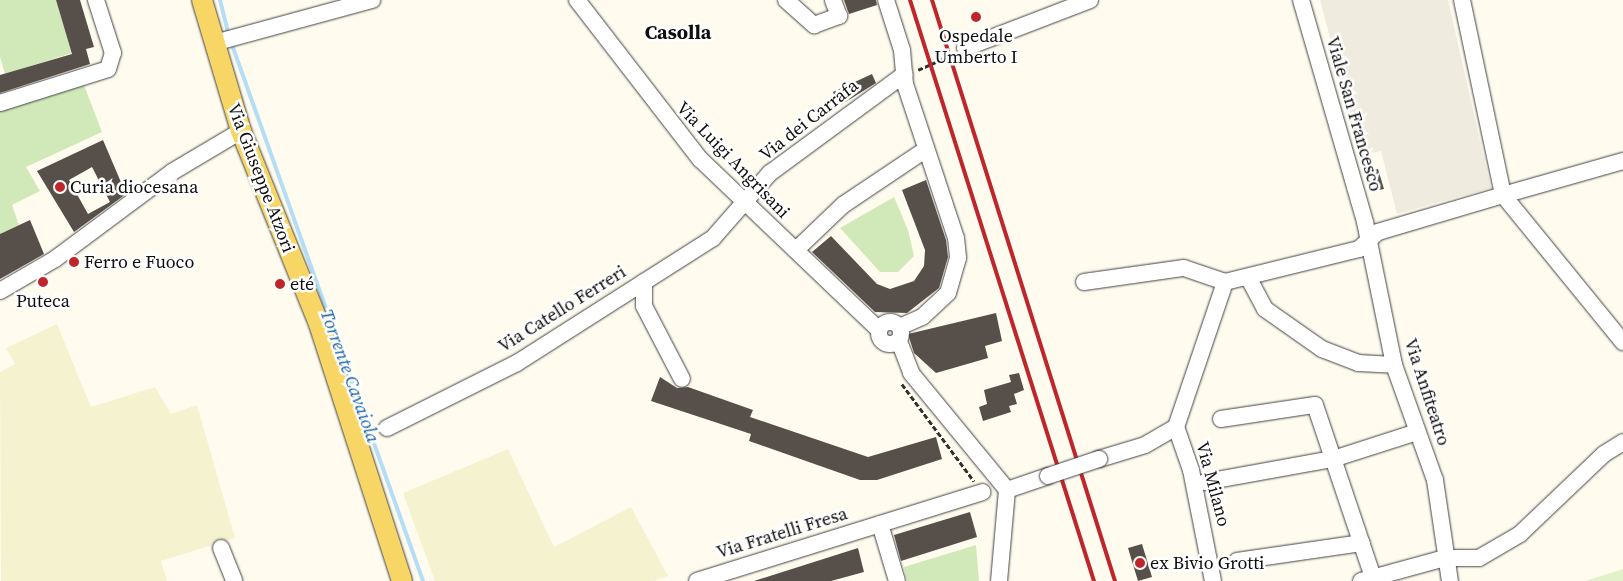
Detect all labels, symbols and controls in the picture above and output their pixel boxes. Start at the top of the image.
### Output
marker: Ospedale Umberto I [969,10,983,24]
district label: Casolla [645,20,711,44]
place label: Ospedale Umberto I [935,26,1017,68]
street label: Viale San Francesco [1322,34,1386,194]
street label: Via dei Carrafa [755,75,863,165]
street label: Via Luigi Angrisani [672,97,794,223]
street label: Via Giuseppe Atzori [223,100,299,256]
place label: Curia diocesana [70,176,198,198]
marker: Curia diocesana [54,181,66,193]
place label: Ferro e Fuoco [84,251,194,273]
marker: Ferro e Fuoco [68,256,80,268]
street label: Via Catello Ferreri [494,261,630,357]
place label: eté [290,273,314,295]
marker: Puteca [37,276,49,288]
marker: eté [274,278,286,290]
place label: Puteca [16,290,70,312]
water label: Torrente Cavaiola [315,306,385,446]
street label: Via Anfiteatro [1400,336,1454,448]
street label: Via Milano [1191,439,1235,529]
street label: Via Fratelli Fresa [714,503,850,563]
place label: ex Bivio Grotti [1150,552,1264,574]
marker: ex Bivio Grotti [1134,557,1146,569]

